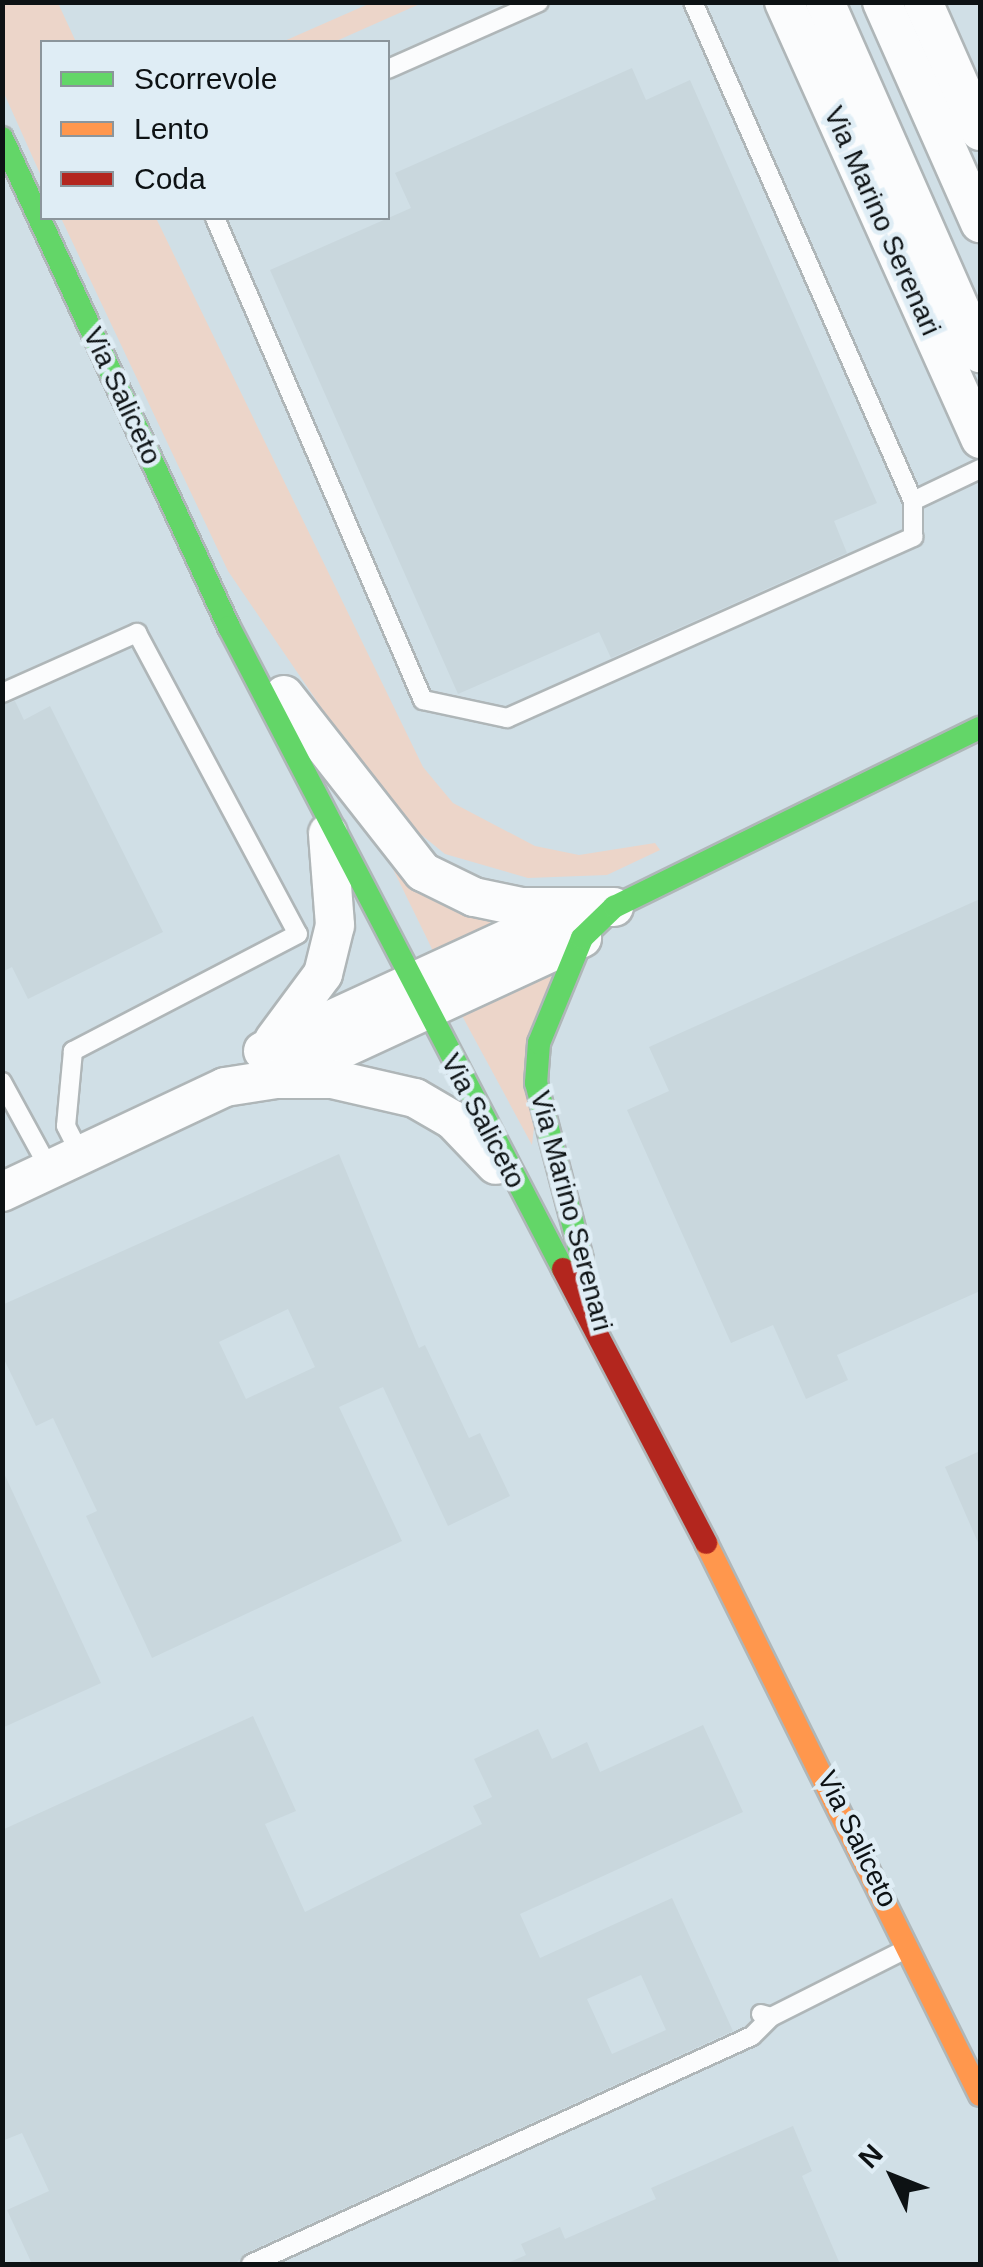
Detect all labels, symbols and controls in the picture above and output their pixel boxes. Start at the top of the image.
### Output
legend [40,40,390,220]
text: Scorrevole [134,62,277,95]
street label: Via Marino Serenari [816,101,948,341]
text: Lento [134,112,209,145]
text: Coda [134,162,206,195]
street label: Via Saliceto [76,322,168,470]
street label: Via Saliceto [434,1048,532,1194]
street label: Via Marino Serenari [523,1087,619,1335]
street label: Via Saliceto [810,1765,904,1913]
north arrow [843,2127,943,2227]
text: N [852,2138,889,2174]

